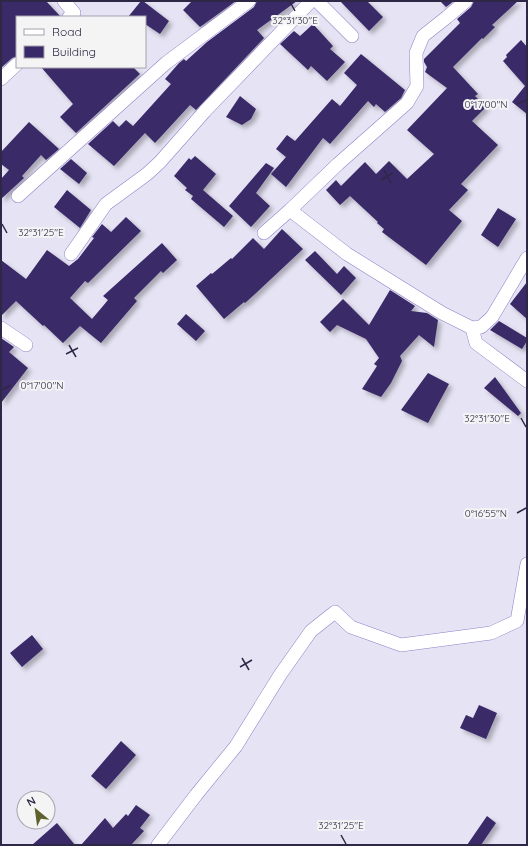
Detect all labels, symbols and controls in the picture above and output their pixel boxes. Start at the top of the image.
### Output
text: 32°31'30"E [272,14,318,27]
legend [16,16,146,68]
text: Road [52,24,82,39]
text: Building [52,44,96,59]
text: 0°17'00"N [464,98,508,111]
text: 32°31'25"E [18,226,64,239]
text: 0°17'00"N [20,379,64,392]
text: 32°31'30"E [464,412,510,425]
text: 0°16'55"N [465,507,507,520]
north arrow [16,790,56,830]
text: N [24,793,38,809]
text: 32°31'25"E [318,819,364,832]

